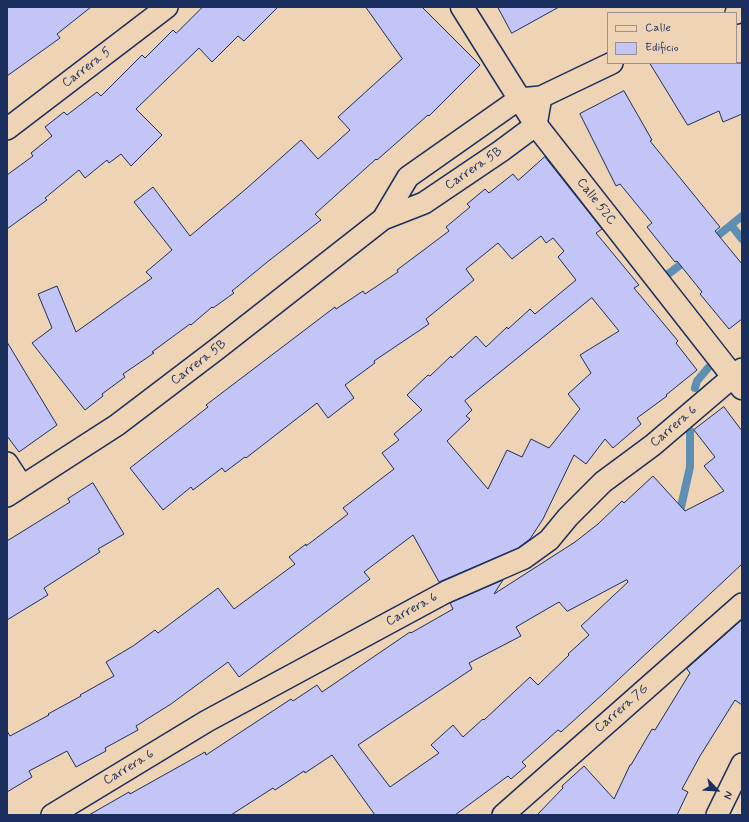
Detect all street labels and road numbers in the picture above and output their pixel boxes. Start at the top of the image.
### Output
street label: Carrera 5 [59,44,115,92]
street label: Carrera 5B [442,144,506,194]
street label: Calle 52C [573,175,619,229]
street label: Carrera 5B [168,337,230,389]
street label: Carrera 6 [647,403,701,451]
street label: Carrera 6 [383,590,441,630]
street label: Carrera 7G [592,681,652,737]
street label: Carrera 6 [101,747,157,789]

